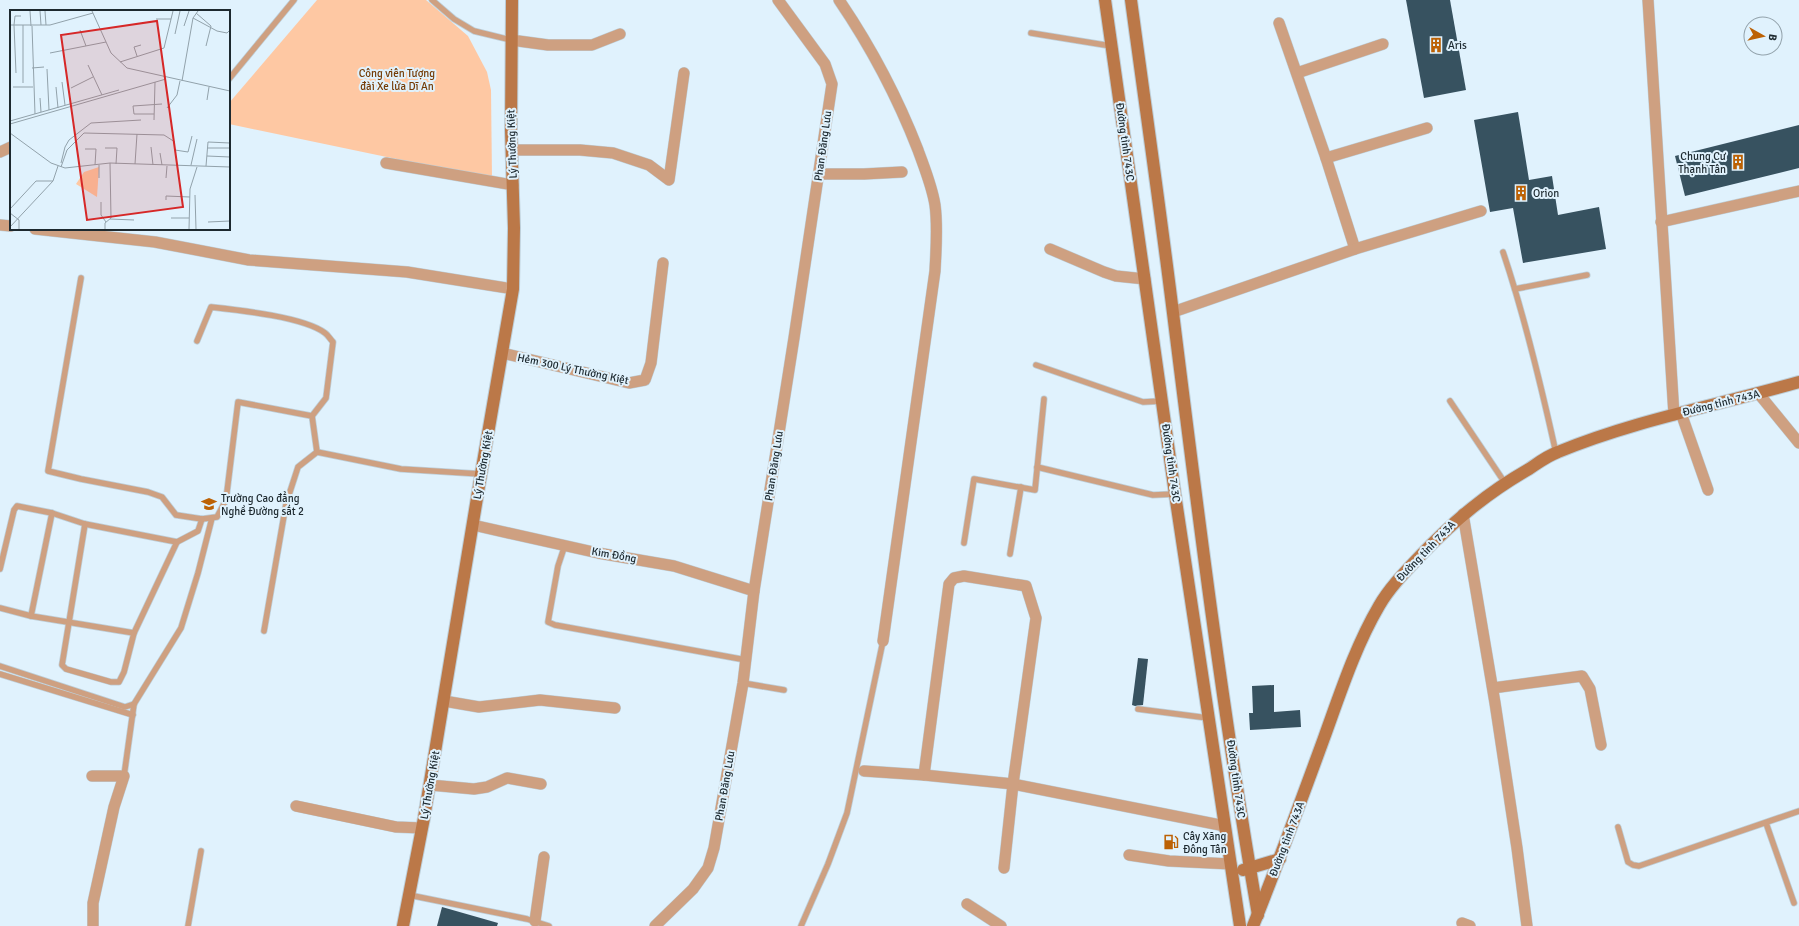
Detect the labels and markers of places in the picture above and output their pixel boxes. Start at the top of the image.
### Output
building icon: Aris [1427,36,1445,54]
place label: Aris [1448,39,1467,52]
place label: Chung Cư Thạnh Tân [1678,150,1727,176]
building icon: Chung Cư Thạnh Tân [1729,153,1747,171]
building icon: Orion [1512,184,1530,202]
place label: Orion [1533,187,1559,200]
place label: Trường Cao đẳng Nghề Đường sắt 2 [221,491,304,518]
school or university icon: Trường Cao đẳng Nghề Đường sắt 2 [200,495,218,513]
place label: Cây Xăng Đông Tân [1183,830,1227,856]
fuel station icon: Cây Xăng Đông Tân [1162,833,1180,851]

